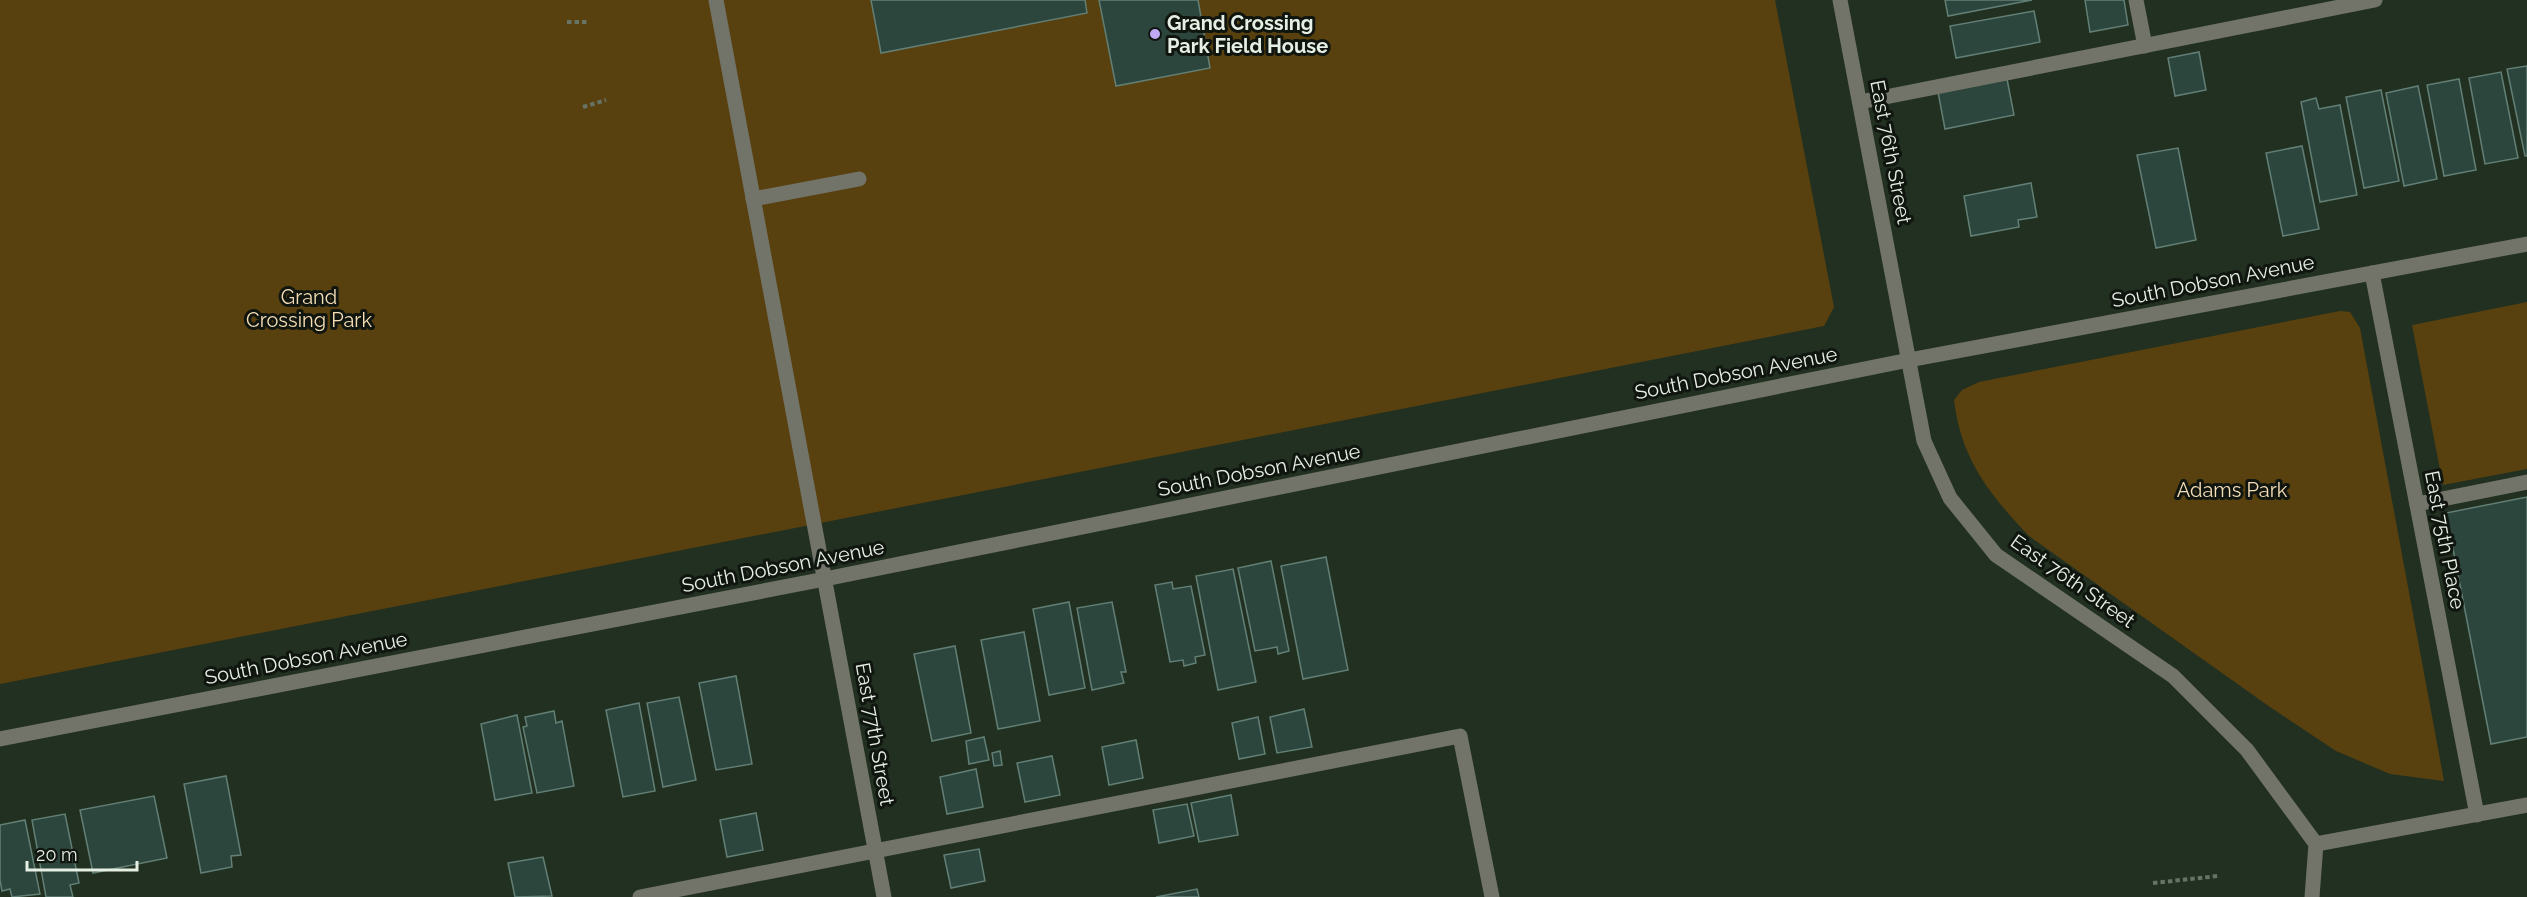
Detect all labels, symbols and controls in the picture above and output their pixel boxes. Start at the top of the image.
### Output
place label: Grand Crossing Park Field House [1167,11,1328,58]
marker: Grand Crossing Park Field House [1148,27,1162,41]
street label: East 76th Street [1865,78,1917,226]
street label: South Dobson Avenue [2110,250,2317,312]
park label: Grand Crossing Park [246,285,372,332]
street label: South Dobson Avenue [1633,342,1840,404]
street label: South Dobson Avenue [1156,439,1363,501]
street label: East 75th Place [2420,469,2470,612]
park label: Adams Park [2177,478,2288,502]
street label: East 76th Street [2006,529,2140,633]
street label: South Dobson Avenue [680,535,887,597]
street label: South Dobson Avenue [203,627,410,689]
street label: East 77th Street [851,661,899,808]
scale bar [27,834,136,872]
text: 20 m [36,844,78,865]

